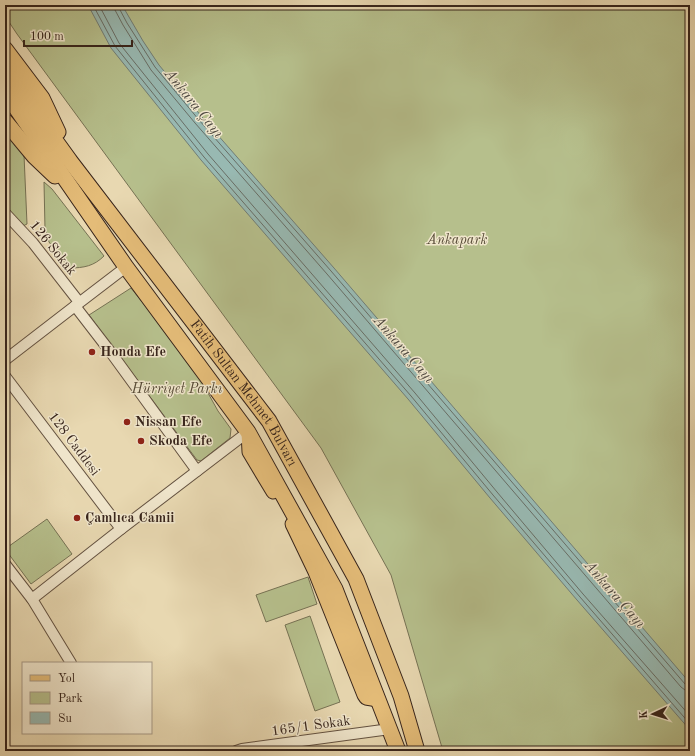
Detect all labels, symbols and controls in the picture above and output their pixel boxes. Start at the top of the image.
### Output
scale bar [24,22,132,48]
text: 100 m [30,31,64,43]
water label: Ankara Çayı [160,66,225,142]
street label: 126 Sokak [27,218,79,278]
park label: Ankapark [426,233,487,248]
water label: Ankara Çayı [369,312,436,387]
street label: Fatih Sultan Mehmet Bulvarı [187,317,300,469]
place label: Honda Efe [100,345,166,359]
marker: Honda Efe [87,347,97,357]
park label: Hürriyet Parkı [131,382,223,397]
street label: 128 Caddesi [46,410,102,479]
place label: Nissan Efe [135,415,202,429]
marker: Nissan Efe [122,417,132,427]
place label: Skoda Efe [149,434,212,448]
marker: Skoda Efe [136,436,146,446]
place label: Çamlıca Camii [85,511,174,525]
marker: Çamlıca Camii [72,513,82,523]
water label: Ankara Çayı [580,557,647,632]
legend [22,662,152,734]
text: Yol [58,673,75,685]
text: Park [58,693,83,705]
north arrow [633,694,673,734]
text: K [639,709,650,719]
text: Su [58,713,72,725]
street label: 165/1 Sokak [271,714,351,738]

